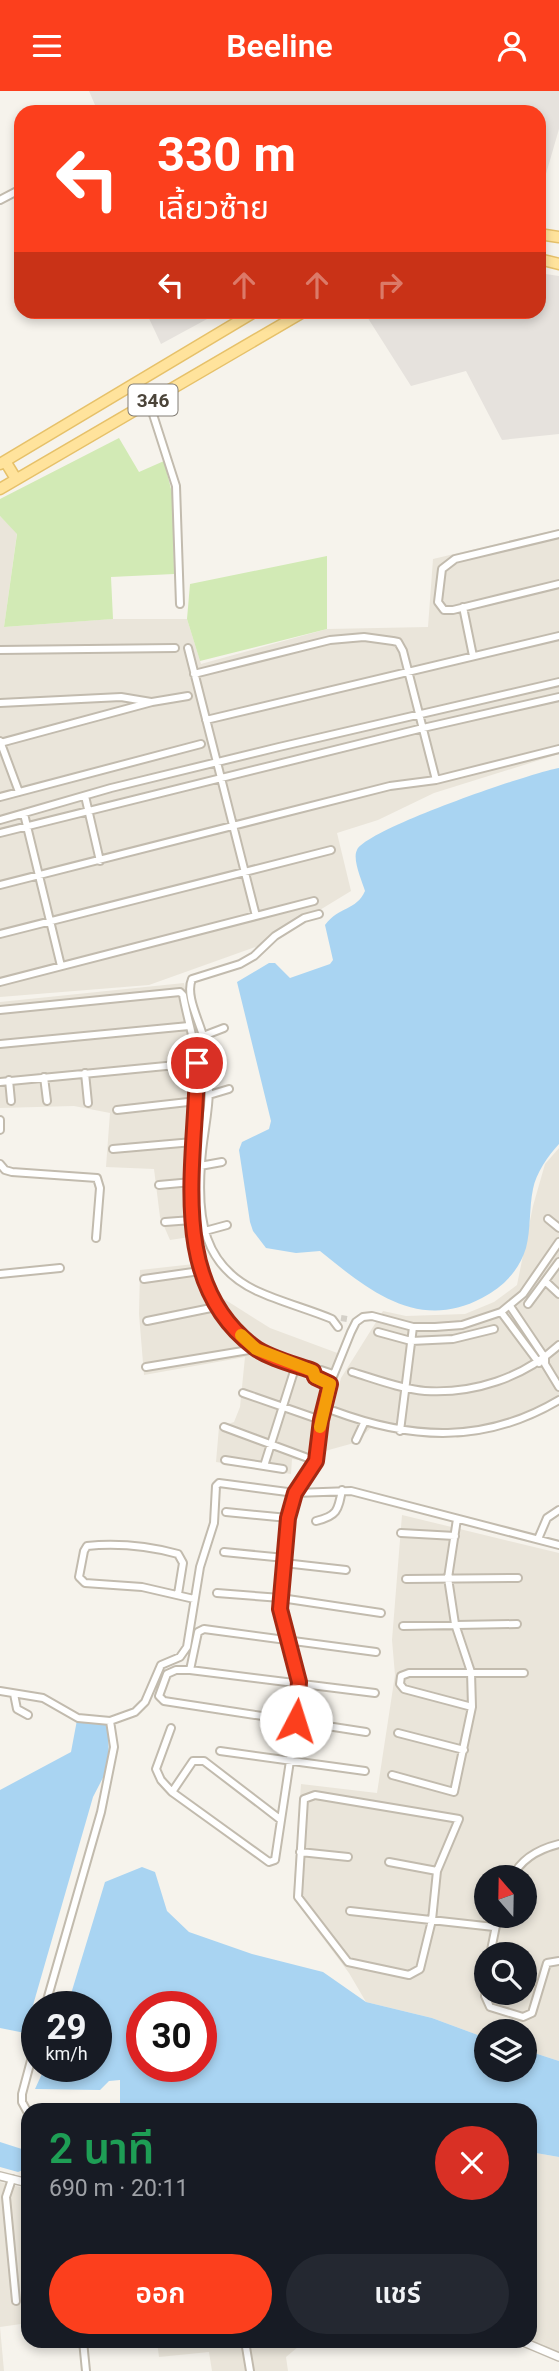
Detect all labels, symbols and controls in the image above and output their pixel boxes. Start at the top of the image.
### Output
icon: menu [28,27,66,65]
text: Beeline [226,27,333,65]
icon: person [493,27,531,65]
text: 330 m [157,126,296,183]
icon: left [42,133,133,224]
text: เลี้ยวซ้าย [157,189,269,227]
icon: left [152,266,190,304]
icon: ahead [225,266,263,304]
icon: ahead [298,266,336,304]
icon: right [371,266,409,304]
road number: 346 [128,385,178,415]
pin [167,1033,227,1093]
icon: arrive [178,1044,216,1082]
position arrow [259,1684,333,1758]
north arrow [474,1865,537,1929]
map controls [474,1865,537,2082]
button: search [474,1942,537,2005]
speed limit sign: 30 [126,1991,217,2082]
text: 29 [46,2007,87,2048]
button: layers [474,2019,537,2082]
text: km/h [45,2043,88,2064]
text: 2 นาที [49,2124,154,2173]
button: close [435,2126,509,2200]
text: 690 m · 20:11 [49,2175,188,2202]
button: ออก [49,2254,272,2334]
button: แชร์ [286,2254,509,2334]

